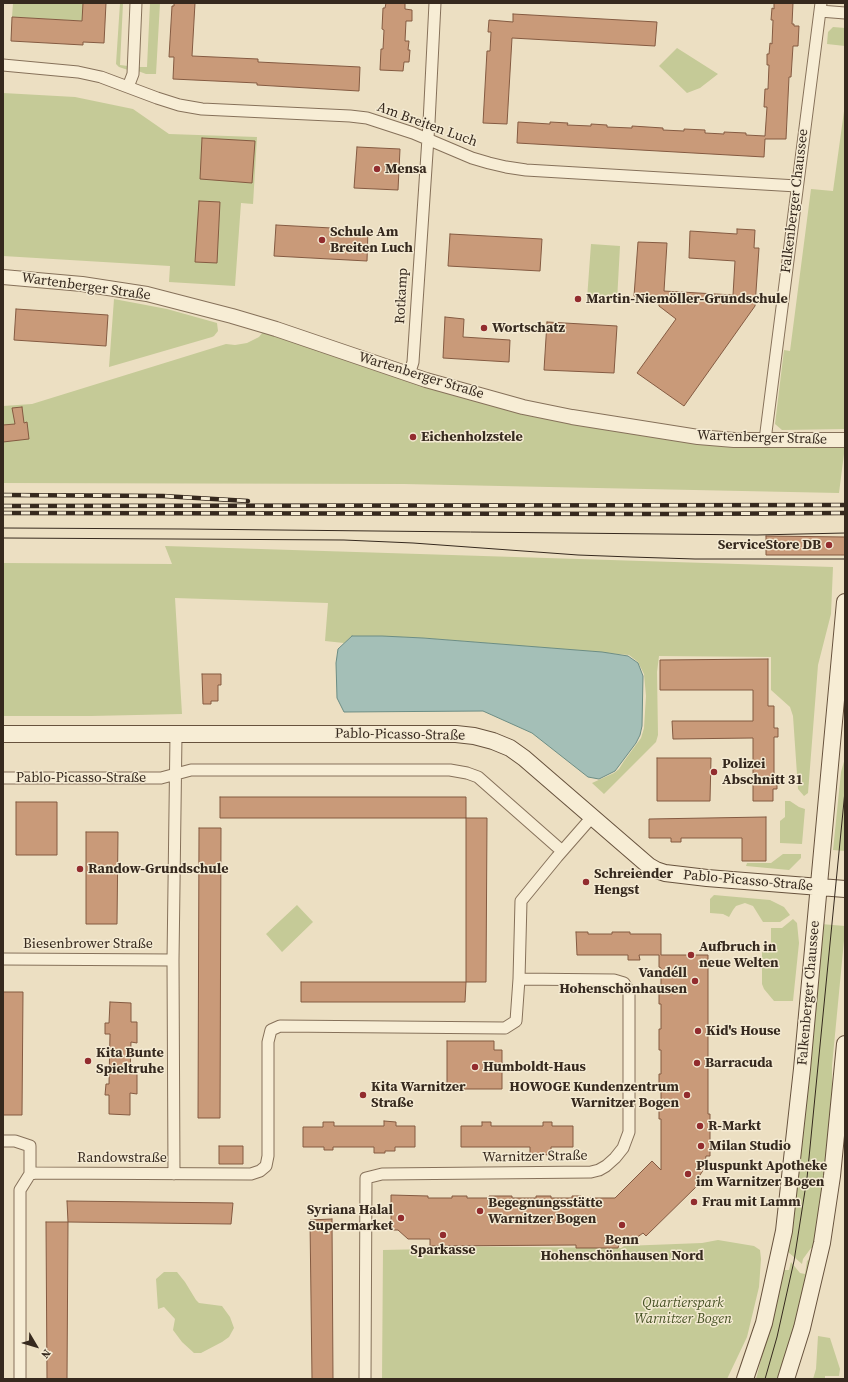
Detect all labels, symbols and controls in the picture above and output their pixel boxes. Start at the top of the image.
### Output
street label: Am Breiten Luch [374,99,480,151]
street label: Falkenberger Chaussee [778,128,812,274]
place label: Mensa [385,161,427,177]
marker: Mensa [372,164,382,174]
place label: Schule Am Breiten Luch [330,224,413,256]
marker: Schule Am Breiten Luch [317,235,327,245]
street label: Rotkamp [392,267,412,325]
street label: Wartenberger Straße [20,270,152,304]
place label: Martin-Niemöller-Grundschule [586,291,788,307]
marker: Martin-Niemöller-Grundschule [573,294,583,304]
place label: Wortschatz [492,320,565,336]
marker: Wortschatz [479,323,489,333]
street label: Wartenberger Straße [356,349,486,403]
street label: Wartenberger Straße [697,427,827,449]
place label: Eichenholzstele [421,429,523,445]
marker: Eichenholzstele [408,432,418,442]
place label: ServiceStore DB [718,537,821,553]
marker: ServiceStore DB [824,540,834,550]
street label: Pablo-Picasso-Straße [335,725,465,745]
place label: Polizei Abschnitt 31 [722,756,803,788]
marker: Polizei Abschnitt 31 [709,767,719,777]
street label: Pablo-Picasso-Straße [16,770,146,786]
place label: Randow-Grundschule [88,861,229,877]
marker: Randow-Grundschule [75,864,85,874]
place label: Schreiender Hengst [594,866,673,898]
street label: Pablo-Picasso-Straße [682,867,814,895]
marker: Schreiender Hengst [581,877,591,887]
street label: Falkenberger Chaussee [794,920,824,1066]
street label: Biesenbrower Straße [23,936,153,952]
place label: Aufbruch in neue Welten [699,939,779,972]
marker: Aufbruch in neue Welten [686,950,696,960]
place label: Vandéll Hohenschönhausen [559,965,687,998]
marker: Vandéll Hohenschönhausen [690,976,700,986]
place label: Kid's House [706,1023,781,1039]
marker: Kid's House [693,1026,703,1036]
place label: Kita Bunte Spieltruhe [96,1045,164,1078]
place label: Barracuda [705,1055,773,1071]
marker: Kita Bunte Spieltruhe [83,1056,93,1066]
marker: Barracuda [692,1058,702,1068]
place label: Humboldt-Haus [483,1059,586,1075]
marker: Humboldt-Haus [470,1062,480,1072]
place label: Kita Warnitzer Straße [371,1079,466,1112]
place label: HOWOGE Kundenzentrum Warnitzer Bogen [509,1079,679,1112]
marker: Kita Warnitzer Straße [358,1090,368,1100]
marker: HOWOGE Kundenzentrum Warnitzer Bogen [682,1090,692,1100]
place label: R-Markt [708,1118,761,1134]
marker: R-Markt [695,1121,705,1131]
place label: Milan Studio [709,1138,791,1154]
marker: Milan Studio [696,1141,706,1151]
street label: Warnitzer Straße [482,1148,588,1166]
street label: Randowstraße [77,1150,167,1166]
place label: Pluspunkt Apotheke im Warnitzer Bogen [696,1158,827,1190]
marker: Pluspunkt Apotheke im Warnitzer Bogen [683,1169,693,1179]
place label: Frau mit Lamm [702,1194,801,1210]
place label: Begegnungsstätte Warnitzer Bogen [488,1195,602,1228]
marker: Frau mit Lamm [689,1197,699,1207]
place label: Syriana Halal Supermarket [307,1202,393,1234]
marker: Begegnungsstätte Warnitzer Bogen [475,1206,485,1216]
marker: Syriana Halal Supermarket [396,1213,406,1223]
marker: Benn Hohenschönhausen Nord [617,1220,627,1230]
marker: Sparkasse [438,1230,448,1240]
place label: Benn Hohenschönhausen Nord [541,1232,703,1264]
place label: Sparkasse [410,1242,476,1258]
park label: Quartierspark Warnitzer Bogen [634,1295,732,1328]
north arrow [16,1326,56,1366]
text: N [37,1346,54,1361]

